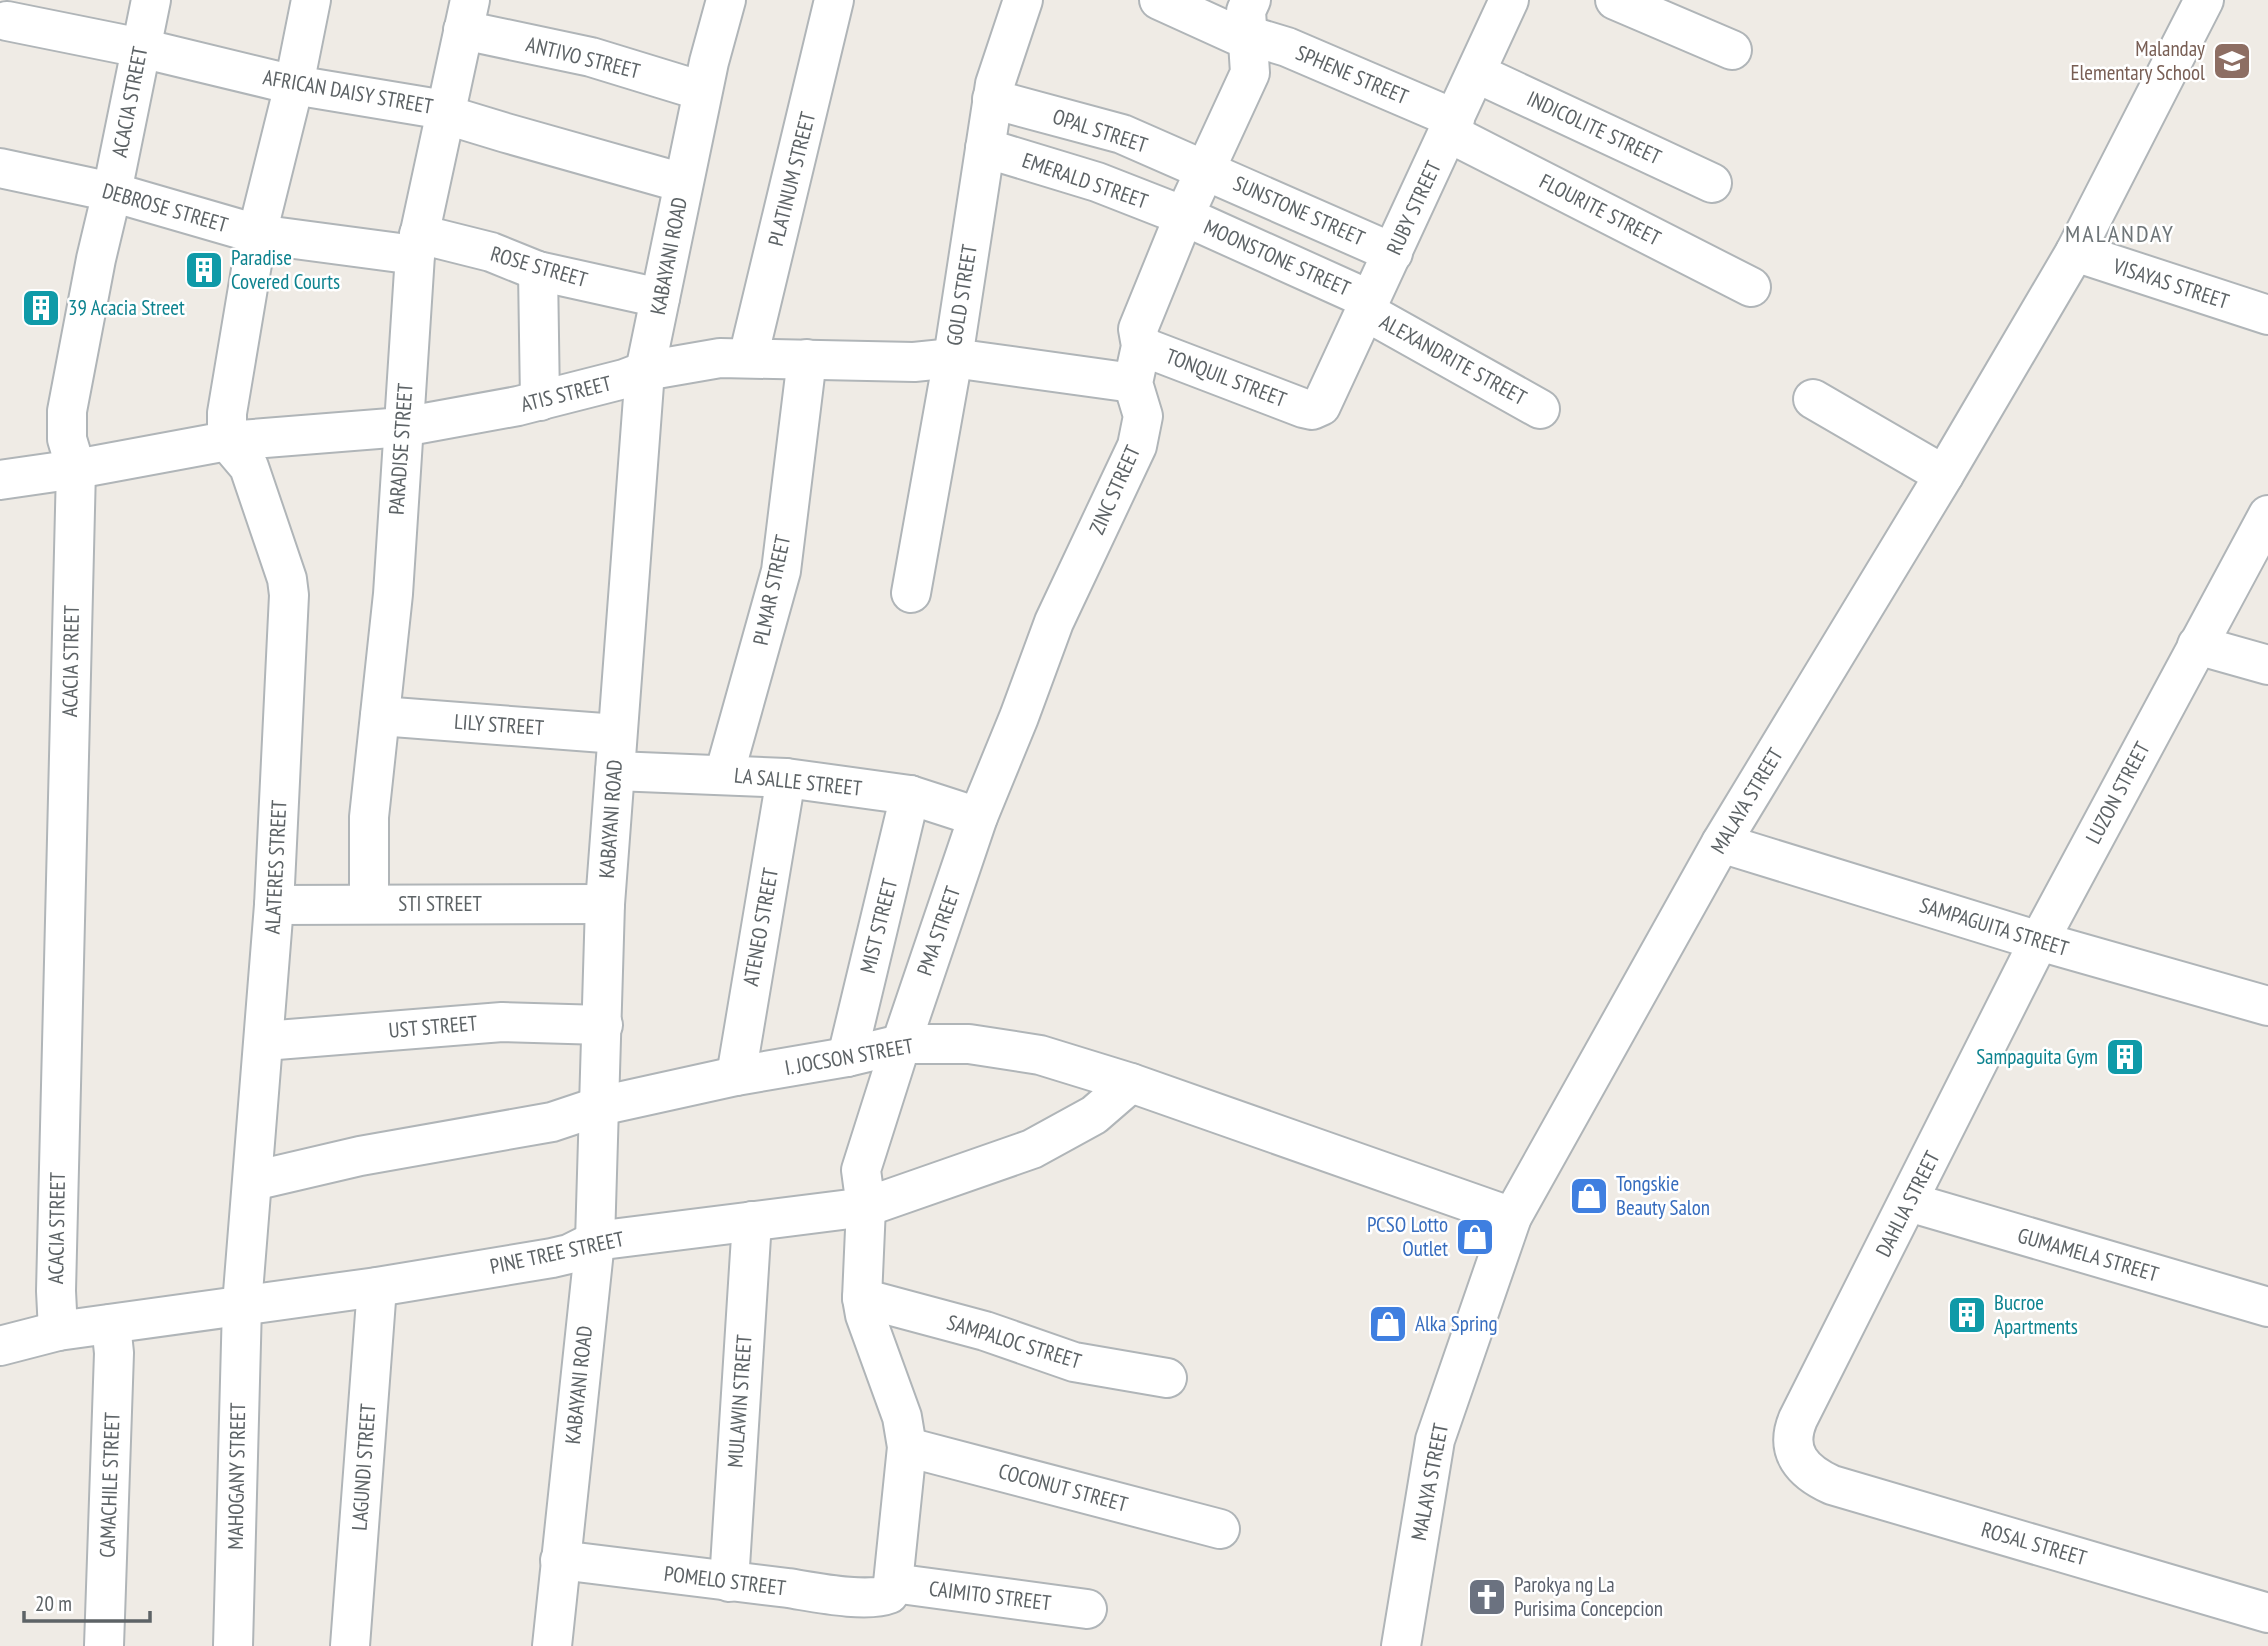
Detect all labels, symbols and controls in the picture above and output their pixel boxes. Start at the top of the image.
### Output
street label: ANTIVO STREET [523,30,644,85]
place label: Malanday Elementary School [2070,35,2205,86]
street label: SPHENE STREET [1292,39,1413,111]
school or university icon: Malanday Elementary School [2211,40,2253,82]
street label: ACACIA STREET [106,44,154,160]
street label: AFRICAN DAISY STREET [261,63,436,120]
street label: INDICOLITE STREET [1523,85,1666,171]
street label: OPAL STREET [1049,103,1152,159]
street label: PLATINUM STREET [762,108,821,249]
street label: EMERALD STREET [1019,146,1152,215]
street label: RUBY STREET [1380,156,1447,259]
street label: FLOURITE STREET [1535,167,1666,252]
street label: SUNSTONE STREET [1229,170,1370,252]
street label: DEBROSE STREET [99,177,232,238]
street label: KABAYANI ROAD [644,195,693,317]
street label: MOONSTONE STREET [1200,213,1355,302]
district label: MALANDAY [2065,218,2175,249]
street label: ROSE STREET [488,240,591,293]
street label: GOLD STREET [940,242,983,347]
place label: Paradise Covered Courts [231,244,340,295]
building icon: Paradise Covered Courts [183,249,225,291]
street label: VISAYAS STREET [2109,252,2233,315]
building icon: 39 Acacia Street [20,287,62,329]
place label: 39 Acacia Street [68,294,185,321]
street label: ALEXANDRITE STREET [1375,308,1532,411]
street label: TONQUIL STREET [1162,342,1291,413]
street label: ATIS STREET [518,369,615,418]
street label: PARADISE STREET [382,382,419,516]
street label: ZINC STREET [1083,441,1146,539]
street label: PLMAR STREET [747,532,796,647]
street label: ACACIA STREET [56,604,85,717]
street label: LILY STREET [453,708,545,741]
street label: LUZON STREET [2079,737,2156,848]
street label: MALAYA STREET [1704,742,1789,859]
street label: KABAYANI ROAD [593,759,628,879]
street label: LA SALLE STREET [733,761,864,802]
street label: ALATERES STREET [259,799,293,935]
street label: ATENEO STREET [737,865,784,988]
street label: MIST STREET [854,875,903,976]
street label: PMA STREET [911,882,967,979]
street label: STI STREET [398,890,482,917]
street label: SAMPAGUITA STREET [1917,891,2072,962]
street label: UST STREET [387,1009,479,1044]
street label: I. JOCSON STREET [783,1032,916,1081]
building icon: Sampaguita Gym [2104,1036,2146,1078]
place label: Sampaguita Gym [1976,1043,2098,1070]
street label: DAHLIA STREET [1869,1146,1946,1261]
place label: Tongskie Beauty Salon [1616,1170,1710,1221]
street label: ACACIA STREET [42,1171,71,1284]
shop icon: Tongskie Beauty Salon [1568,1175,1610,1217]
place label: PCSO Lotto Outlet [1367,1211,1448,1262]
shop icon: PCSO Lotto Outlet [1454,1216,1496,1258]
street label: GUMAMELA STREET [2015,1222,2162,1288]
street label: PINE TREE STREET [487,1225,627,1280]
place label: Bucroe Apartments [1994,1289,2078,1340]
building icon: Bucroe Apartments [1946,1294,1988,1336]
shop icon: Alka Spring [1367,1303,1409,1345]
street label: SAMPALOC STREET [944,1308,1085,1375]
place label: Alka Spring [1415,1310,1498,1337]
street label: KABAYANI ROAD [559,1324,598,1445]
street label: MULAWIN STREET [721,1333,758,1468]
street label: MAHOGANY STREET [222,1402,251,1550]
street label: LAGUNDI STREET [346,1402,381,1531]
street label: CAMACHILE STREET [93,1411,126,1558]
street label: MALAYA STREET [1405,1420,1454,1543]
street label: COCONUT STREET [996,1457,1131,1518]
street label: ROSAL STREET [1978,1516,2090,1572]
street label: POMELO STREET [663,1560,788,1601]
place label: Parokya ng La Purisima Concepcion [1514,1571,1663,1622]
street label: CAIMITO STREET [928,1575,1053,1616]
church icon: Parokya ng La Purisima Concepcion [1466,1576,1508,1618]
scale bar [24,1580,150,1624]
text: 20 m [35,1590,72,1617]

